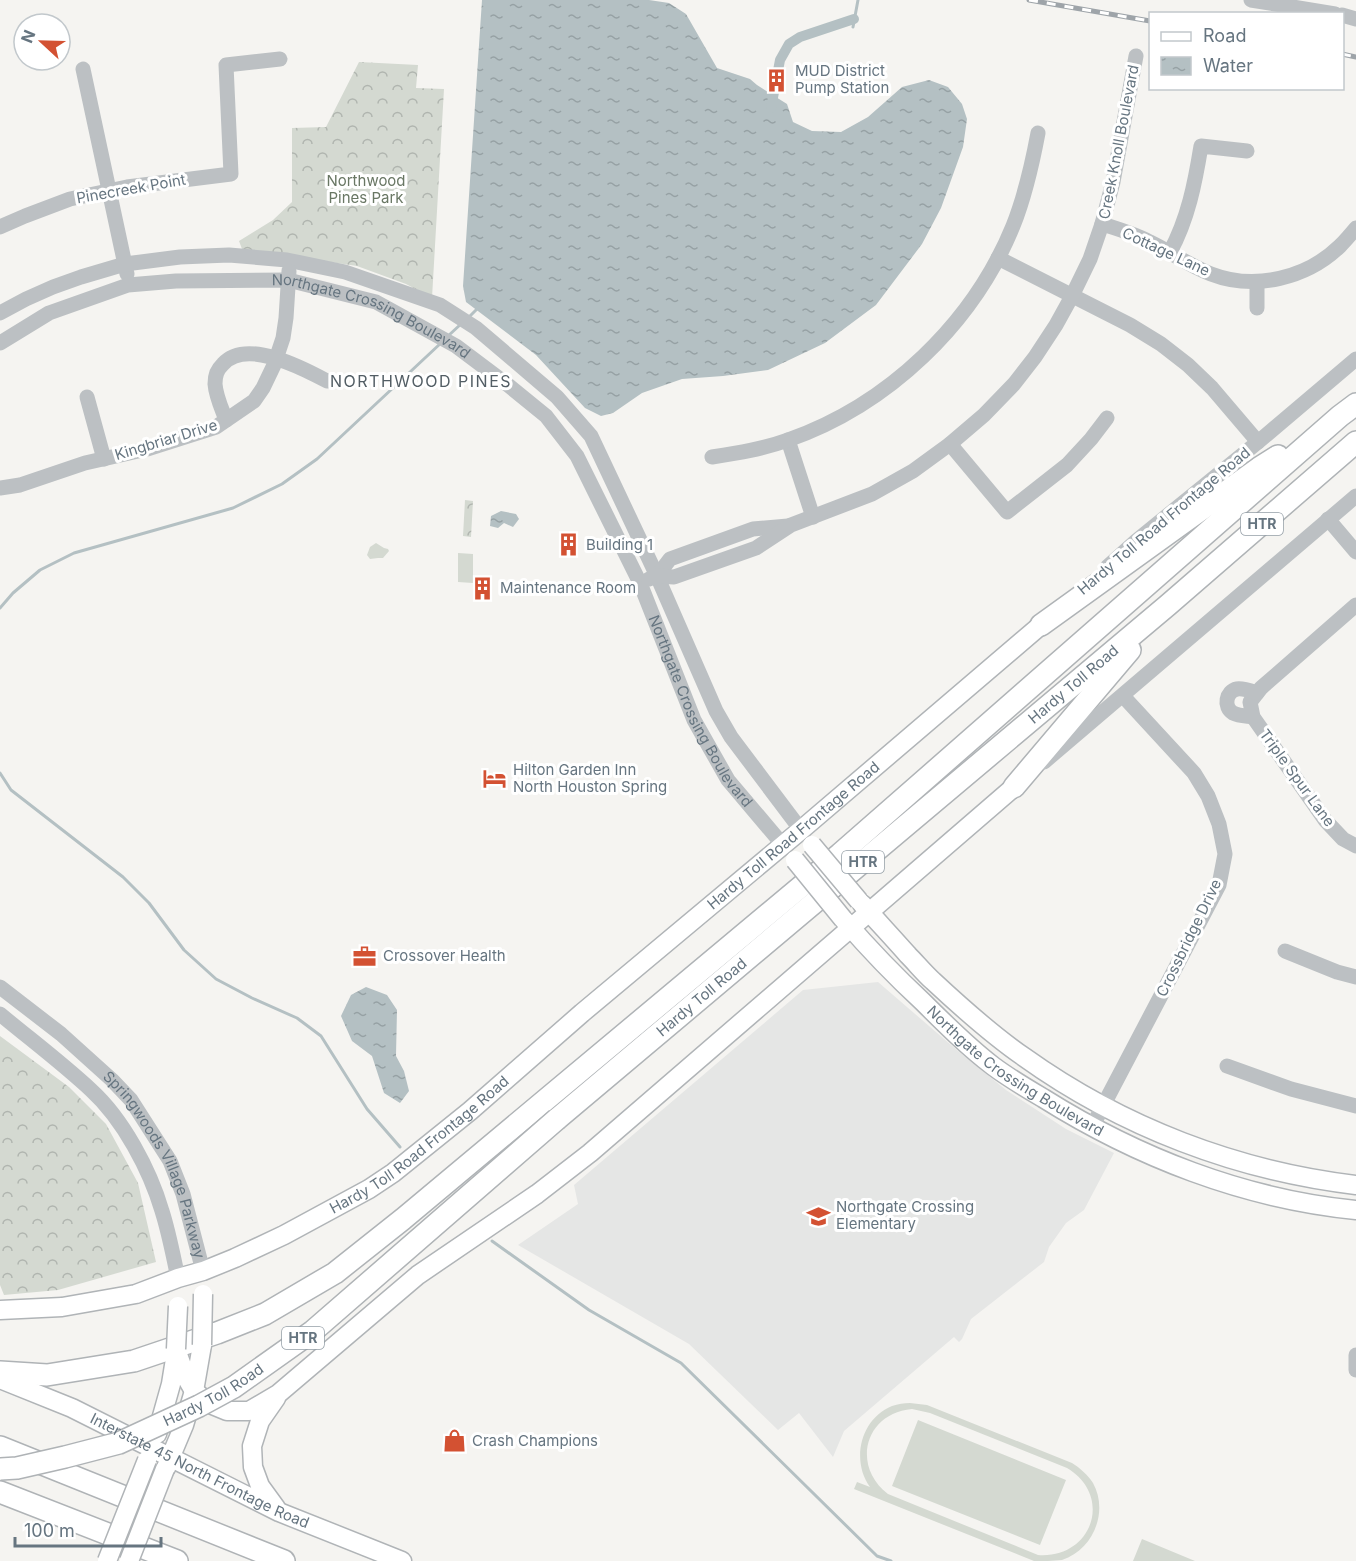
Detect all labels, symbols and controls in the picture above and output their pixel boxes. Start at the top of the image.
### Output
north arrow [12,12,72,72]
legend [1149,12,1344,90]
text: Road [1203,25,1246,46]
text: N [17,27,40,46]
text: Water [1203,55,1253,76]
place label: MUD District Pump Station [795,61,889,97]
street label: Creek Knoll Boulevard [1094,63,1143,221]
building icon: MUD District Pump Station [764,67,790,93]
street label: Pinecreek Point [75,170,187,207]
park label: Northwood Pines Park [326,171,406,207]
street label: Cottage Lane [1119,223,1213,280]
street label: Northgate Crossing Boulevard [272,270,474,362]
district label: NORTHWOOD PINES [330,371,512,391]
street label: Kingbriar Drive [112,415,219,464]
street label: Hardy Toll Road Frontage Road [1073,443,1254,599]
road number: HTR [1241,513,1283,535]
building icon: Building 1 [555,532,581,558]
place label: Building 1 [586,535,653,554]
building icon: Maintenance Room [469,575,495,601]
place label: Maintenance Room [500,578,636,597]
street label: Northgate Crossing Boulevard [645,612,757,811]
street label: Hardy Toll Road [1024,641,1122,727]
street label: Triple Spur Lane [1256,725,1339,830]
street label: Hardy Toll Road Frontage Road [703,757,883,913]
place label: Hilton Garden Inn North Houston Spring [513,760,667,796]
hotel icon: Hilton Garden Inn North Houston Spring [482,766,508,792]
road number: HTR [842,851,884,873]
street label: Crossbridge Drive [1152,876,1225,1000]
office icon: Crossover Health [352,943,378,969]
place label: Crossover Health [383,946,506,965]
street label: Hardy Toll Road [652,954,750,1040]
street label: Northgate Crossing Boulevard [923,1001,1107,1140]
street label: Springwoods Village Parkway [99,1067,209,1261]
street label: Hardy Toll Road Frontage Road [326,1071,513,1218]
place label: Northgate Crossing Elementary [836,1197,974,1233]
school or university icon: Northgate Crossing Elementary [805,1203,831,1229]
road number: HTR [282,1327,324,1349]
street label: Hardy Toll Road [160,1359,267,1430]
street label: Interstate 45 North Frontage Road [87,1409,312,1532]
shop icon: Crash Champions [441,1428,467,1454]
place label: Crash Champions [472,1431,598,1450]
scale bar [15,1510,160,1548]
text: 100 m [24,1520,75,1541]

